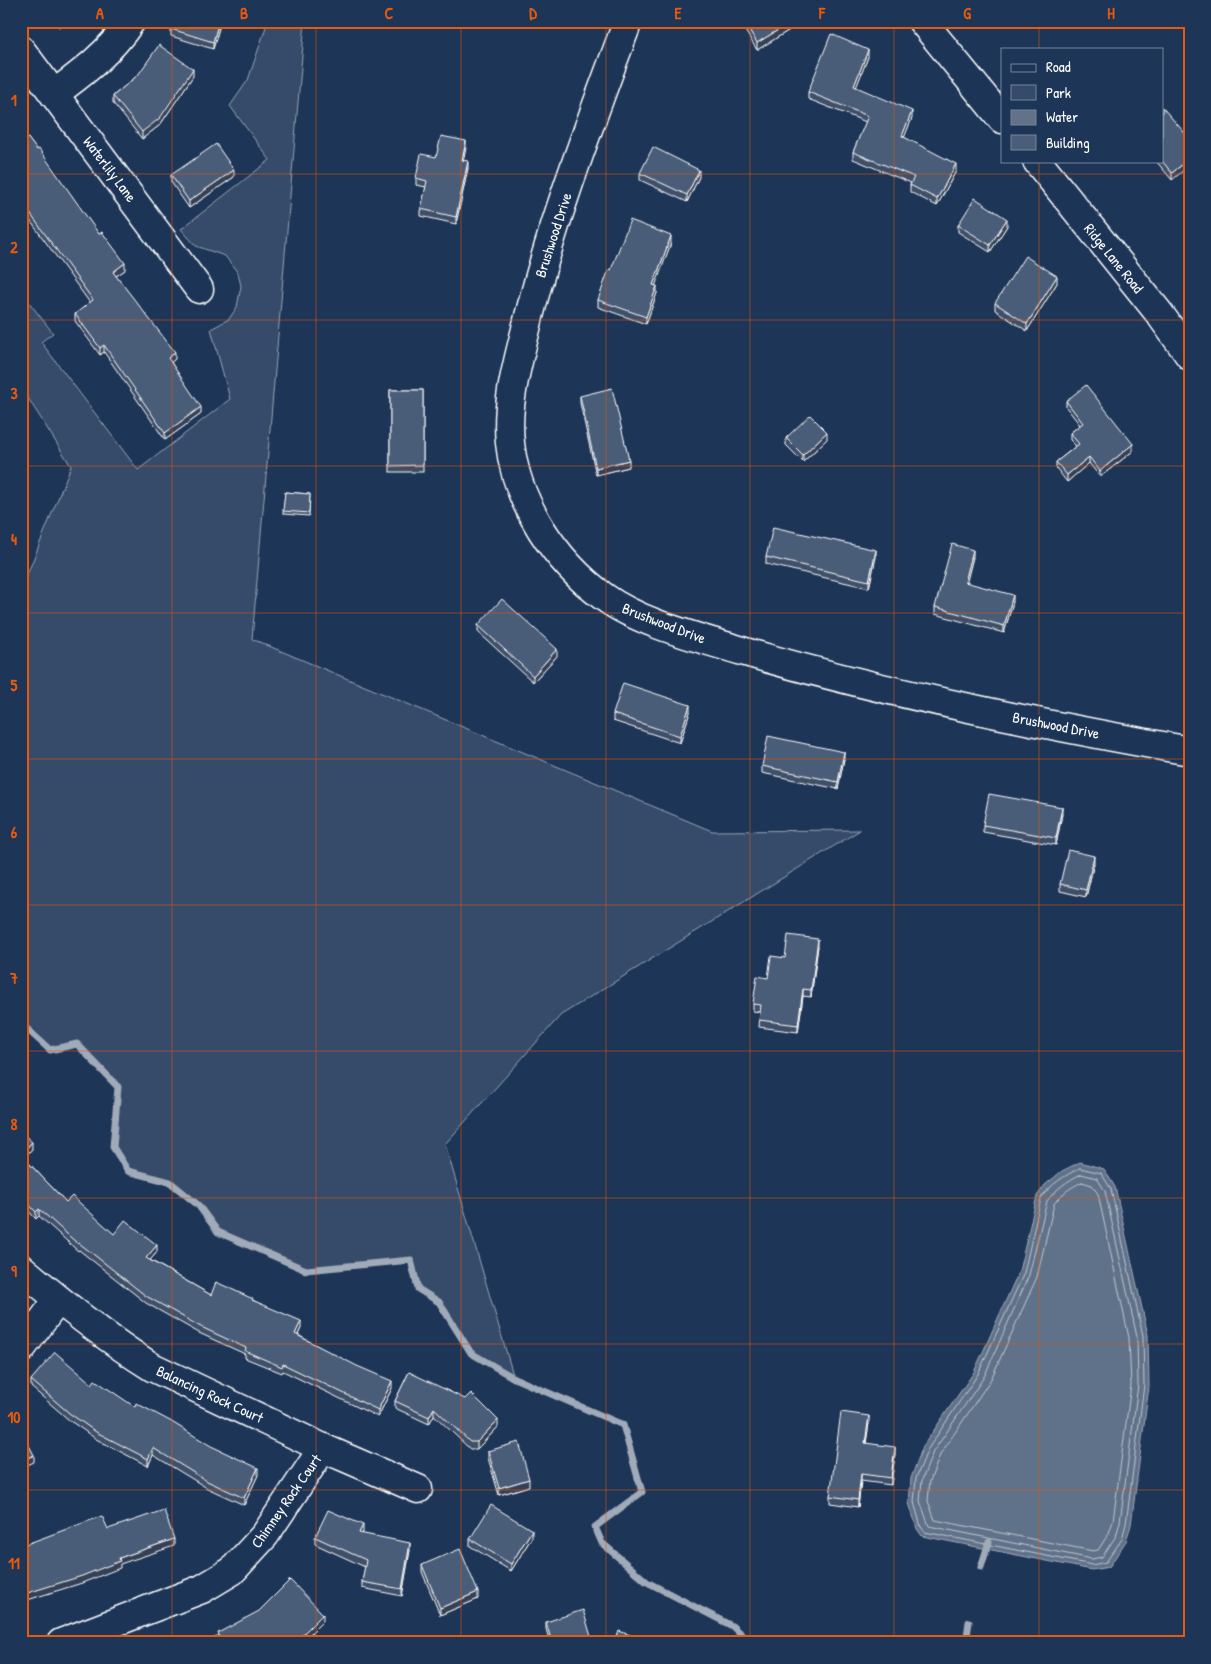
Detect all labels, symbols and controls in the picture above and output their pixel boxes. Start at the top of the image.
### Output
text: A [96,2,104,24]
text: B [240,2,248,24]
text: C [385,2,394,24]
text: D [529,2,537,24]
text: E [674,2,682,24]
text: F [818,2,826,24]
text: G [963,2,971,24]
text: H [1107,2,1115,24]
legend [1001,48,1164,162]
text: Road [1046,56,1071,77]
text: Park [1046,82,1071,103]
text: 1 [11,89,17,111]
text: Water [1046,106,1078,127]
street label: Waterlily Lane [78,132,142,206]
text: Building [1046,132,1090,153]
street label: Brushwood Drive [529,190,577,280]
street label: Ridge Lane Road [1079,219,1149,297]
text: 2 [10,236,18,258]
text: 3 [10,382,18,404]
text: 4 [11,528,17,550]
street label: Brushwood Drive [619,597,709,649]
text: 5 [11,674,18,696]
street label: Brushwood Drive [1011,706,1101,744]
text: 6 [11,821,18,843]
text: 7 [9,967,18,989]
text: 8 [11,1113,18,1135]
text: 9 [11,1260,17,1282]
street label: Balancing Rock Court [153,1360,268,1428]
text: 10 [8,1406,20,1428]
street label: Chimney Rock Court [246,1449,327,1552]
text: 11 [8,1552,20,1574]

